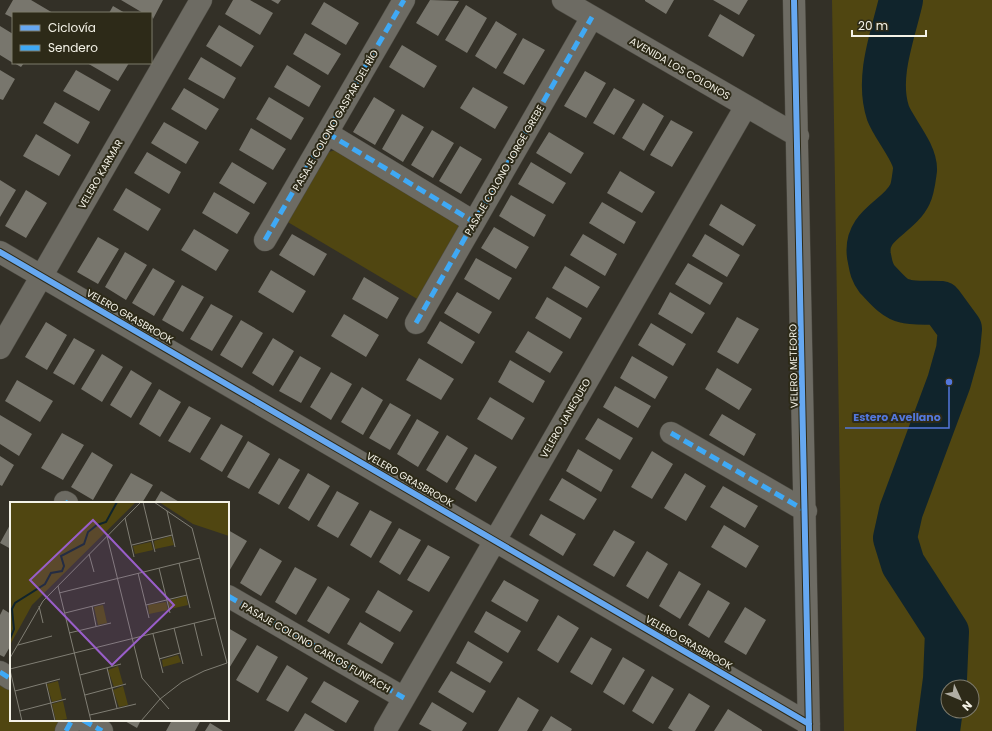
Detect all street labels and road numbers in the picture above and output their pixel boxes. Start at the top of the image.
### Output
street label: AVENIDA LOS COLONOS [627,33,733,103]
street label: PASAJE COLONO GASPAR DEL RÍO [289,47,382,194]
street label: PASAJE COLONO JORGE GREBE [461,102,548,238]
street label: VELERO KARMAR [74,137,126,212]
street label: VELERO GRASBROOK [83,285,176,348]
street label: VELERO METEORO [785,324,802,408]
street label: VELERO JANEQUEO [536,376,594,461]
street label: VELERO GRASBROOK [363,448,456,511]
street label: PASAJE COLONO CARLOS FUNFACH [238,598,393,696]
street label: VELERO GRASBROOK [642,611,735,674]

